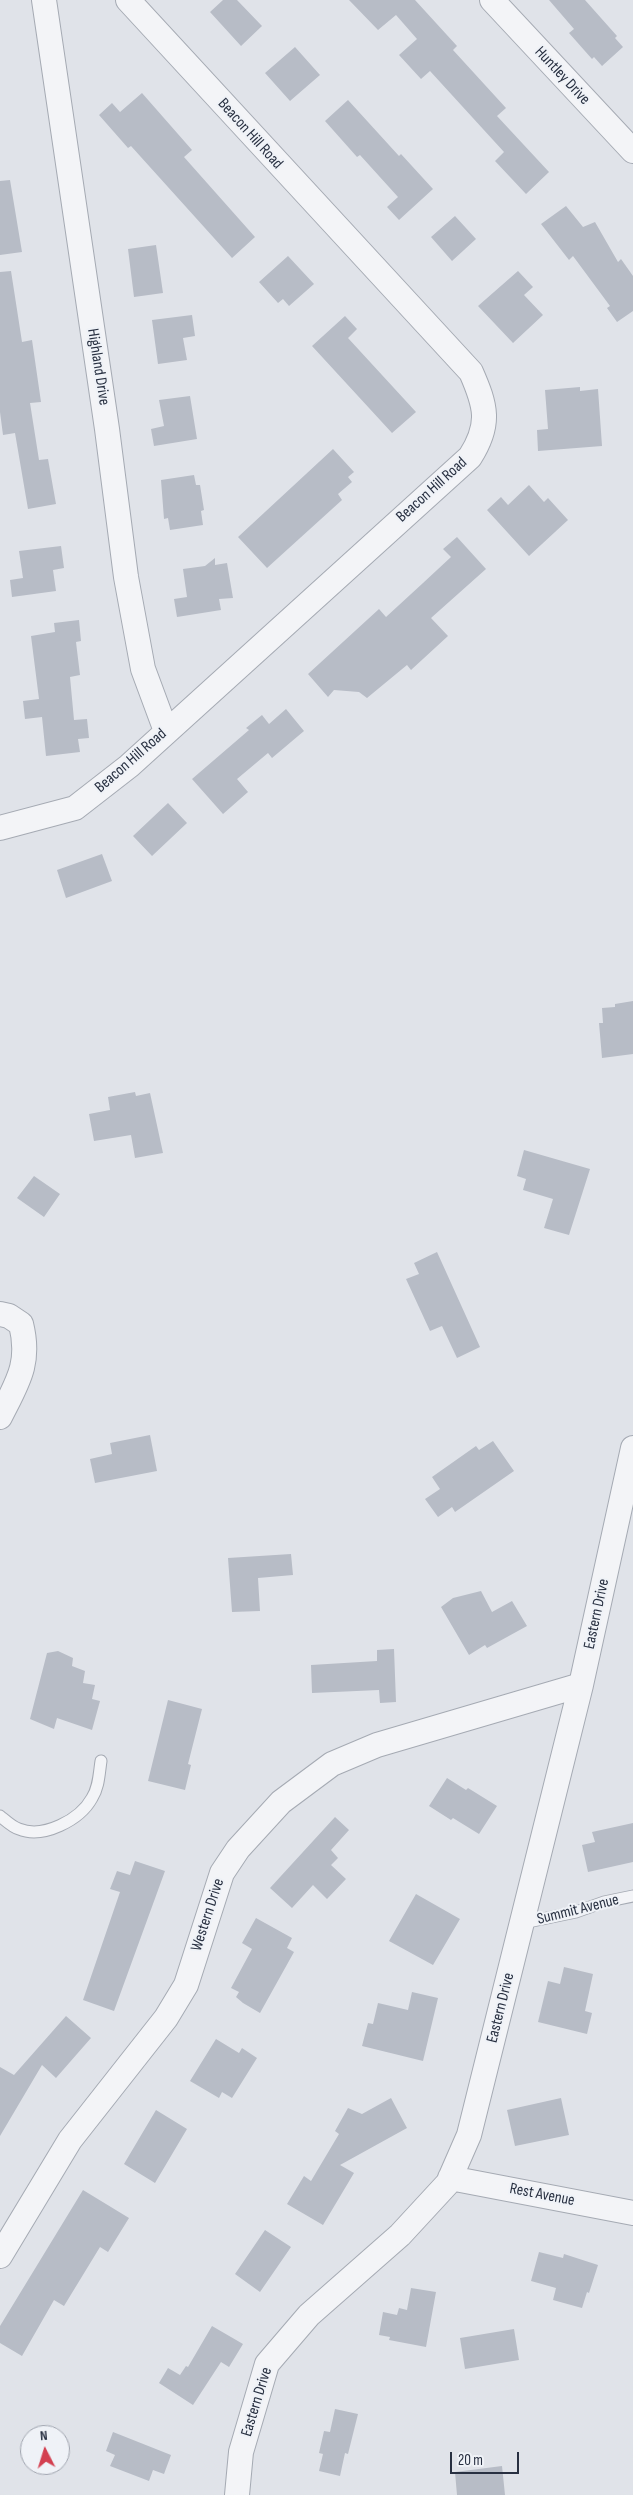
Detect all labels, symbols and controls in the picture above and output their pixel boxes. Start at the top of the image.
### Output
street label: Huntley Drive [530,43,594,109]
street label: Beacon Hill Road [213,95,287,173]
street label: Highland Drive [82,327,114,407]
street label: Beacon Hill Road [393,453,471,527]
street label: Beacon Hill Road [91,725,171,797]
street label: Eastern Drive [580,1577,614,1651]
street label: Western Drive [187,1876,229,1954]
street label: Summit Avenue [535,1891,621,1929]
street label: Eastern Drive [483,1971,519,2045]
street label: Rest Avenue [508,2179,576,2211]
street label: Eastern Drive [237,2365,277,2439]
north arrow [20,2425,70,2475]
text: N [39,2427,48,2444]
scale bar [453,2442,522,2474]
text: 20 m [458,2451,483,2470]

